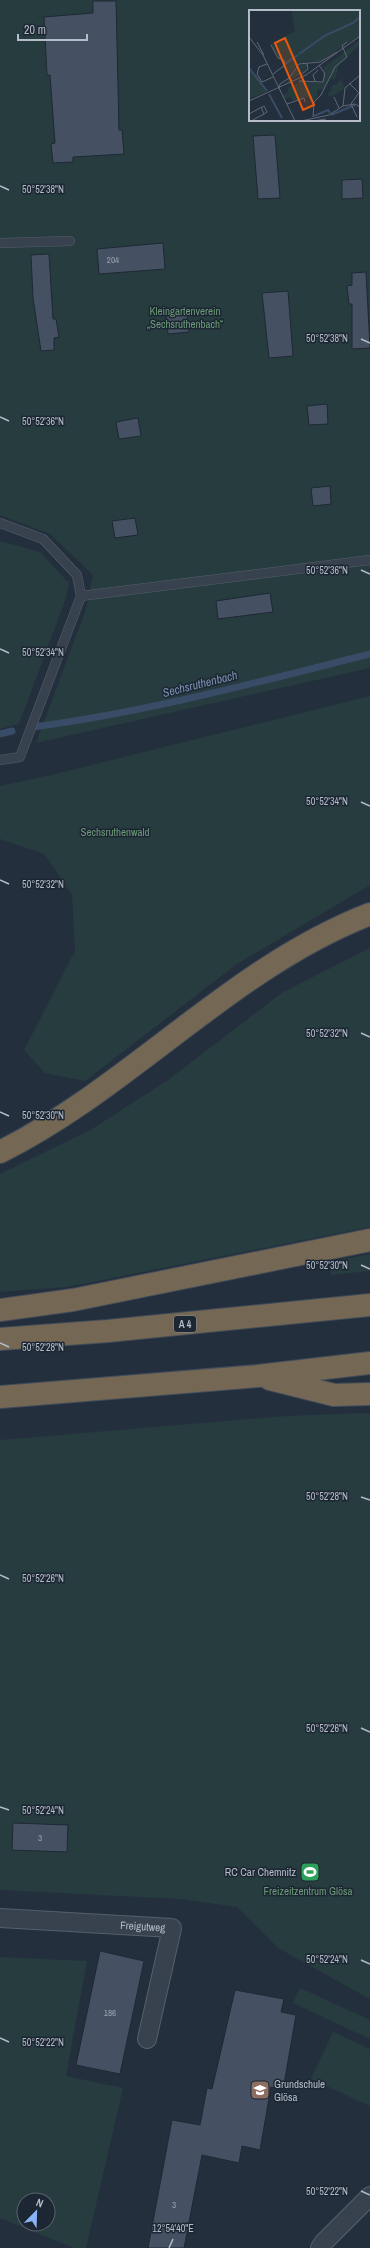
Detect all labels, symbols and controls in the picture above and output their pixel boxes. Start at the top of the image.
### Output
inset map [249,10,360,121]
scale bar [18,16,87,42]
text: 20 m [24,22,46,38]
text: 50°52'38"N [22,183,64,196]
house number: 204 [107,254,119,266]
park label: Kleingartenverein „Sechsruthenbach“ [147,304,223,331]
text: 50°52'38"N [306,332,348,345]
text: 50°52'36"N [22,415,64,428]
text: 50°52'36"N [306,564,348,577]
text: 50°52'34"N [22,646,64,659]
water label: Sechsruthenbach [161,667,239,701]
text: 50°52'34"N [306,795,348,808]
park label: Sechsruthenwald [80,825,150,839]
text: 50°52'32"N [22,878,64,891]
text: 50°52'32"N [306,1027,348,1040]
text: 50°52'30"N [22,1109,64,1122]
text: 50°52'30"N [306,1259,348,1272]
road number: A 4 [174,1316,196,1332]
text: 50°52'28"N [22,1341,64,1354]
text: 50°52'28"N [306,1490,348,1503]
text: 50°52'26"N [22,1572,64,1585]
text: 50°52'26"N [306,1722,348,1735]
text: 50°52'24"N [22,1804,64,1817]
house number: 3 [38,1832,42,1844]
sports icon: RC Car Chemnitz [299,1861,321,1883]
place label: RC Car Chemnitz [225,1865,296,1879]
park label: Freizeitzentrum Glösa [263,1884,353,1898]
street label: Freigutweg [120,1918,166,1935]
text: 50°52'24"N [306,1953,348,1966]
house number: 186 [104,2007,116,2019]
text: 50°52'22"N [22,2036,64,2049]
place label: Grundschule Glösa [274,2077,325,2104]
school or university icon: Grundschule Glösa [249,2079,271,2101]
text: 50°52'22"N [306,2185,348,2198]
north arrow [16,2192,56,2232]
text: N [34,2195,46,2211]
house number: 3 [172,2199,176,2211]
text: 12°54'40"E [152,2222,194,2235]

